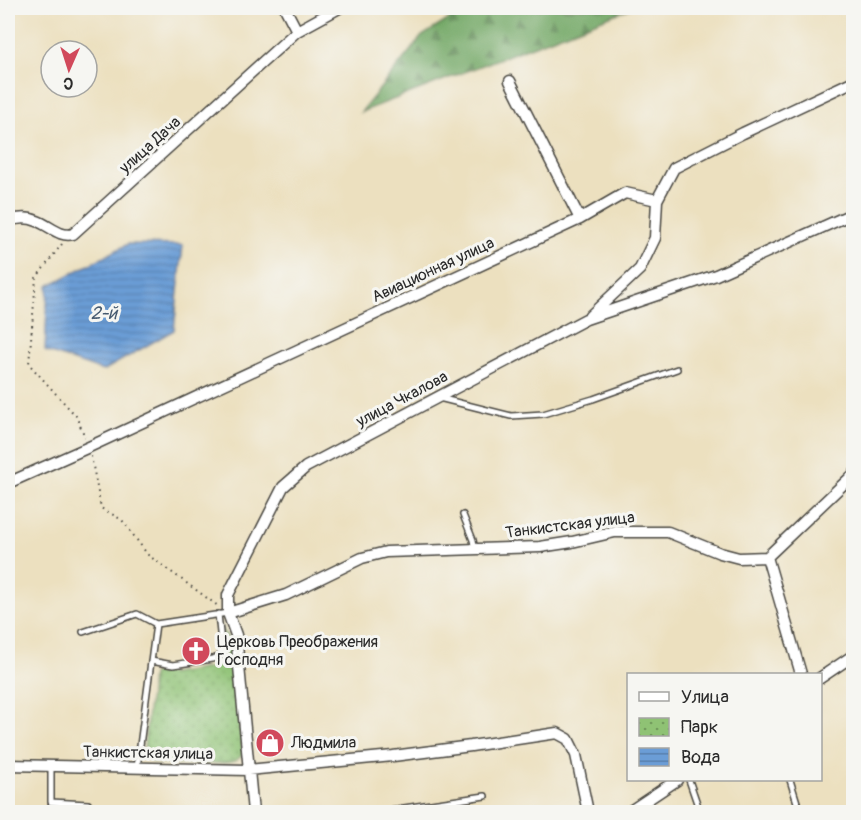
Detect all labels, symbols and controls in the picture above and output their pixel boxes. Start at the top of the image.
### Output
north arrow [39,39,99,99]
text: С [63,73,74,93]
street label: улица Дача [114,112,185,178]
street label: Авиационная улица [369,233,497,307]
water label: 2-й [91,302,119,325]
street label: улица Чкалова [352,366,451,432]
street label: Танкистская улица [504,507,636,543]
place label: Церковь Преображения Господня [217,632,378,670]
church icon: Церковь Преображения Господня [180,635,212,667]
legend [627,673,822,781]
text: Улица [681,686,729,709]
text: Парк [681,716,718,739]
shop icon: Людмила [254,727,286,759]
place label: Людмила [290,733,356,753]
street label: Танкистская улица [83,742,213,764]
text: Вода [681,746,720,769]

